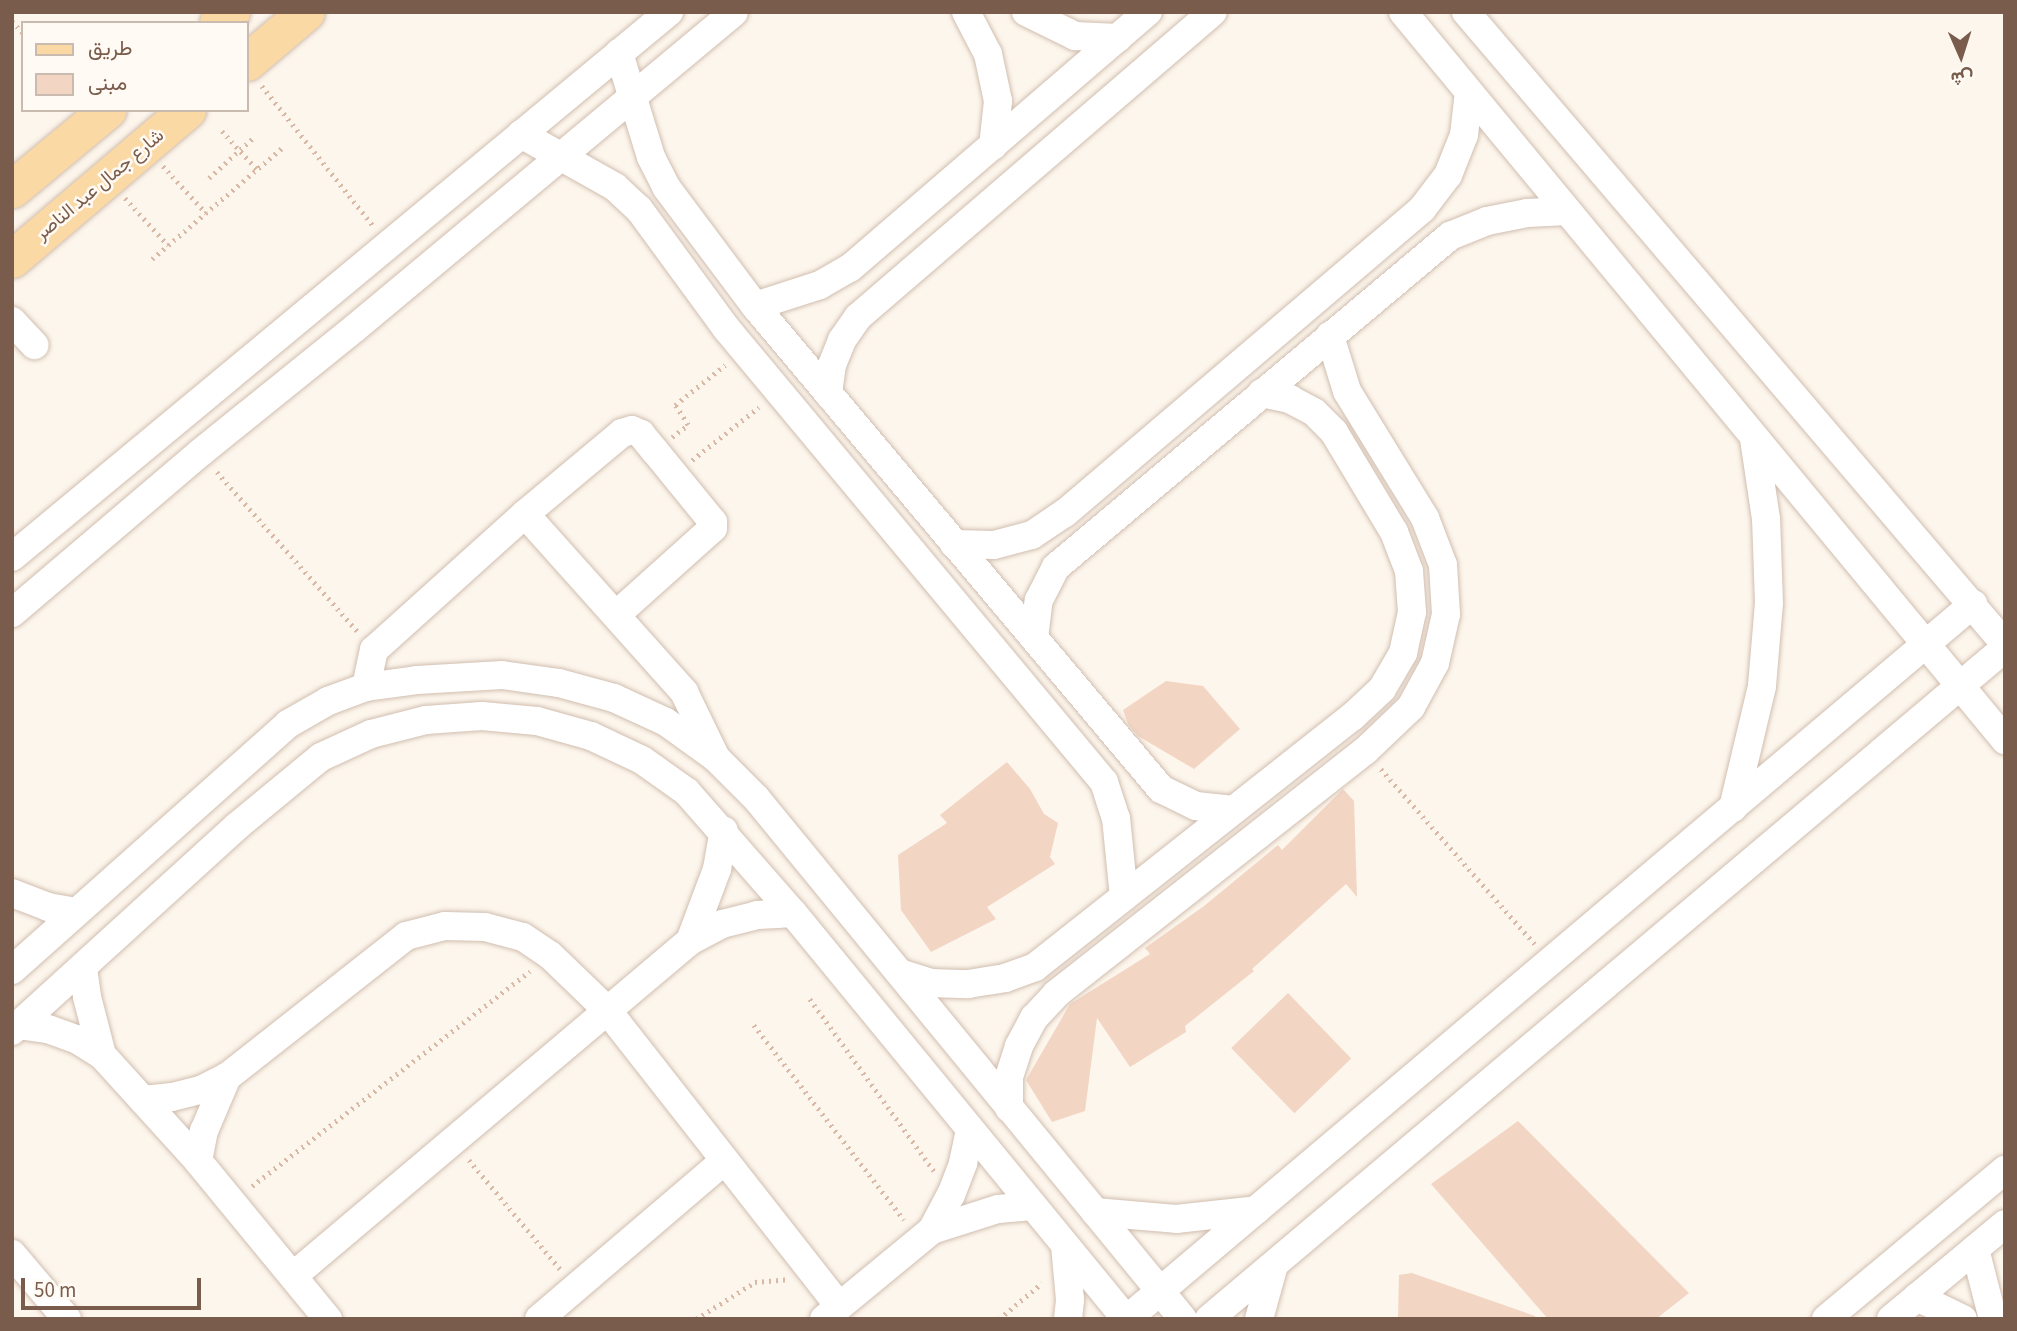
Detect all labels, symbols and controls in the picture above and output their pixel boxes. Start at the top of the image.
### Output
legend [21,21,248,112]
north arrow [1926,21,1996,91]
text: طريق [88,33,133,63]
text: ش [1950,63,1974,92]
text: مبنى [88,68,127,98]
street label: شارع جمال عبد الناصر [31,124,169,246]
scale bar [24,1264,205,1308]
text: 50 m [34,1275,76,1305]

